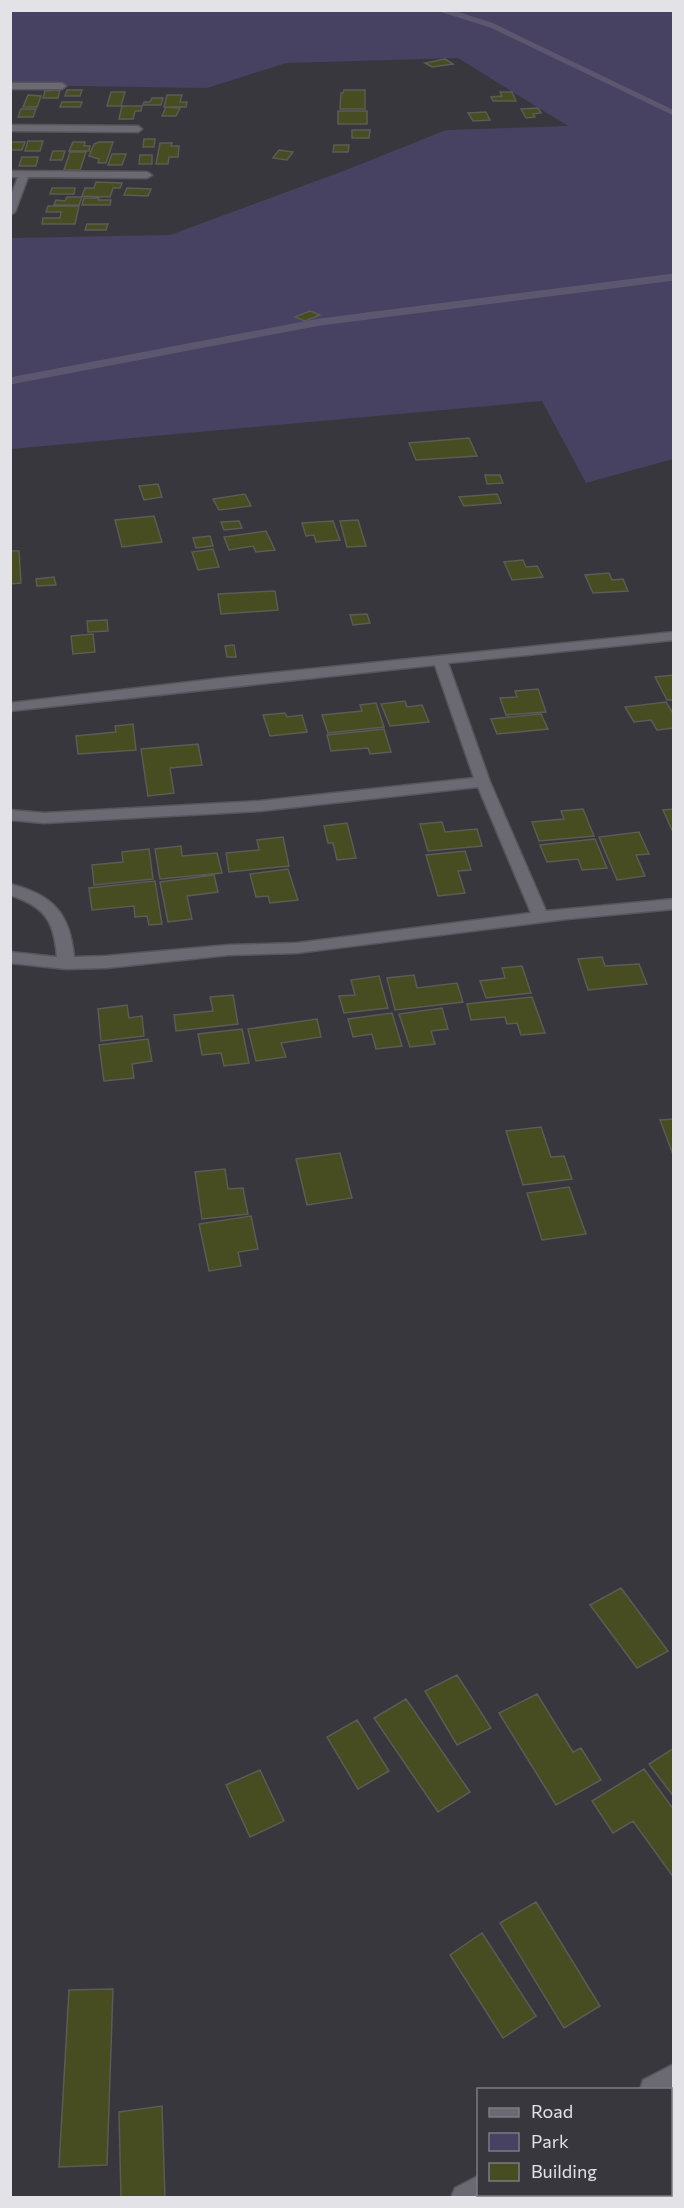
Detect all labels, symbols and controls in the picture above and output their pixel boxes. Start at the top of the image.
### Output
legend [477,2088,672,2196]
text: Road [531,2100,573,2122]
text: Park [531,2130,569,2152]
text: Building [531,2160,597,2182]

